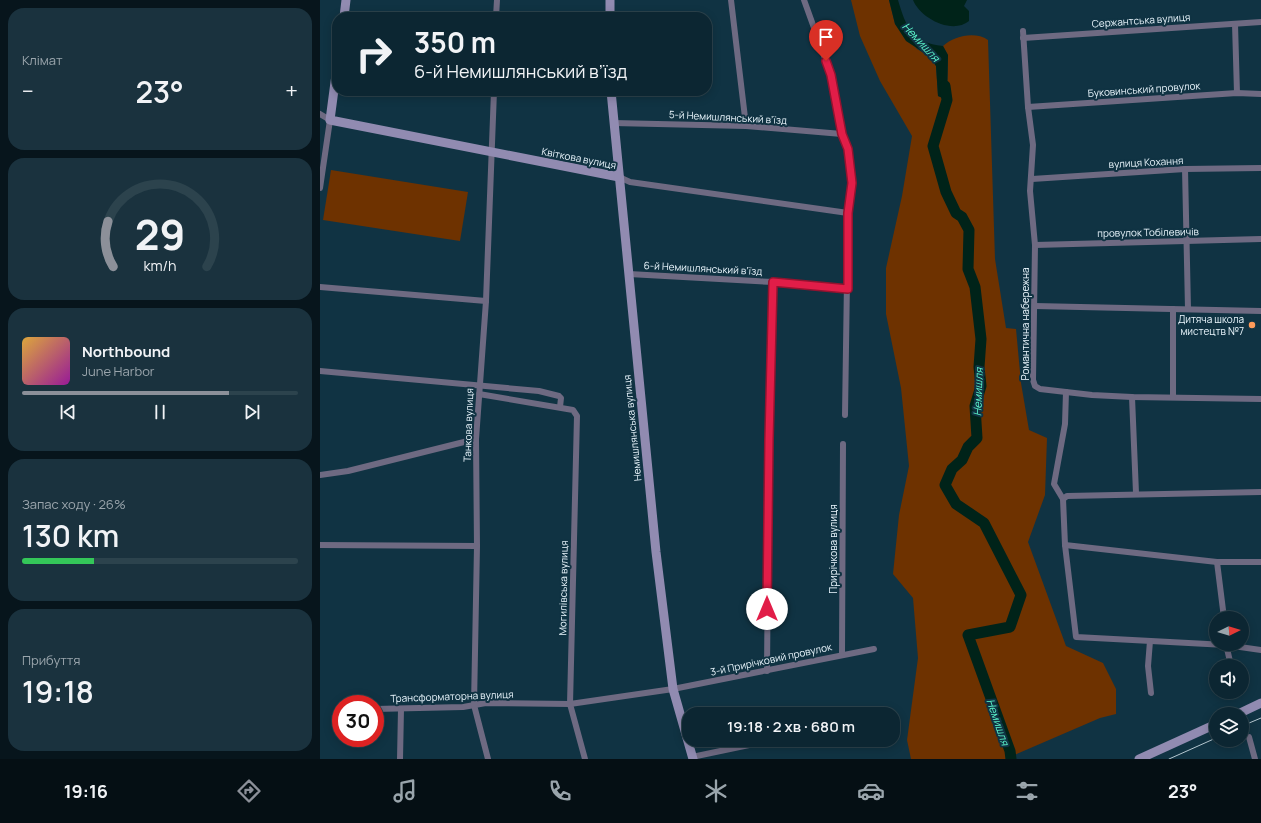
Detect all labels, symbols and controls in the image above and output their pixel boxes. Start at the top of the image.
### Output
street label: Сержантська вулиця [1091,10,1191,30]
water label: Немишля [899,19,944,65]
pin [809,20,843,61]
text: 350 m [414,23,496,61]
icon: arrive [815,26,837,48]
icon: right [348,28,400,80]
text: Клімат [22,51,63,69]
text: 6-й Немишлянський в’їзд [414,59,627,83]
text: 23° [135,71,184,112]
text: − [22,76,34,106]
text: + [285,76,298,106]
street label: Буковинський провулок [1087,78,1202,100]
street label: 5-й Немишлянський в’їзд [669,107,787,127]
street label: Квіткова вулиця [540,144,618,172]
street label: вулиця Кохання [1108,153,1184,171]
text: 29 [135,206,185,262]
street label: провулок Тобілевичів [1097,224,1200,240]
text: km/h [143,256,177,275]
street label: 6-й Немишлянський в’їзд [643,258,763,278]
street label: Романтична набережна [1018,267,1032,381]
place label: Дитяча школа мистецтв №7 [1178,312,1244,338]
marker: Дитяча школа мистецтв №7 [1247,320,1257,330]
text: Northbound [82,341,170,362]
text: June Harbor [82,362,155,380]
water label: Немишля [969,367,986,416]
street label: Немишлянська вулиця [619,374,645,482]
street label: Танкова вулиця [460,388,476,462]
icon: previous [57,401,79,423]
icon: pause [149,401,171,423]
icon: next [241,401,263,423]
text: Запас ходу · 26% [22,495,126,513]
street label: Прирічкова вулиця [826,504,840,594]
text: 130 km [22,515,119,556]
street label: Могилівська вулиця [555,540,571,636]
position arrow [746,588,788,630]
north arrow [1209,611,1249,651]
map controls [1209,611,1249,747]
street label: 3-й Прирічковий провулок [709,639,834,679]
text: Прибуття [22,651,80,669]
button: sound [1209,659,1249,699]
text: 19:18 [22,671,94,712]
street label: Трансформаторна вулиця [390,687,514,705]
speed limit sign: 30 [332,695,384,747]
water label: Немишля [983,697,1014,748]
button: layers [1209,707,1249,747]
text: 19:18 · 2 хв · 680 m [727,716,855,737]
icon: directions [235,777,263,805]
icon: music [391,777,419,805]
icon: phone [546,777,574,805]
icon: climate [702,777,730,805]
icon: car [857,777,885,805]
icon: filters [1013,777,1041,805]
text: 19:16 [64,779,108,803]
text: 23° [1168,779,1197,803]

